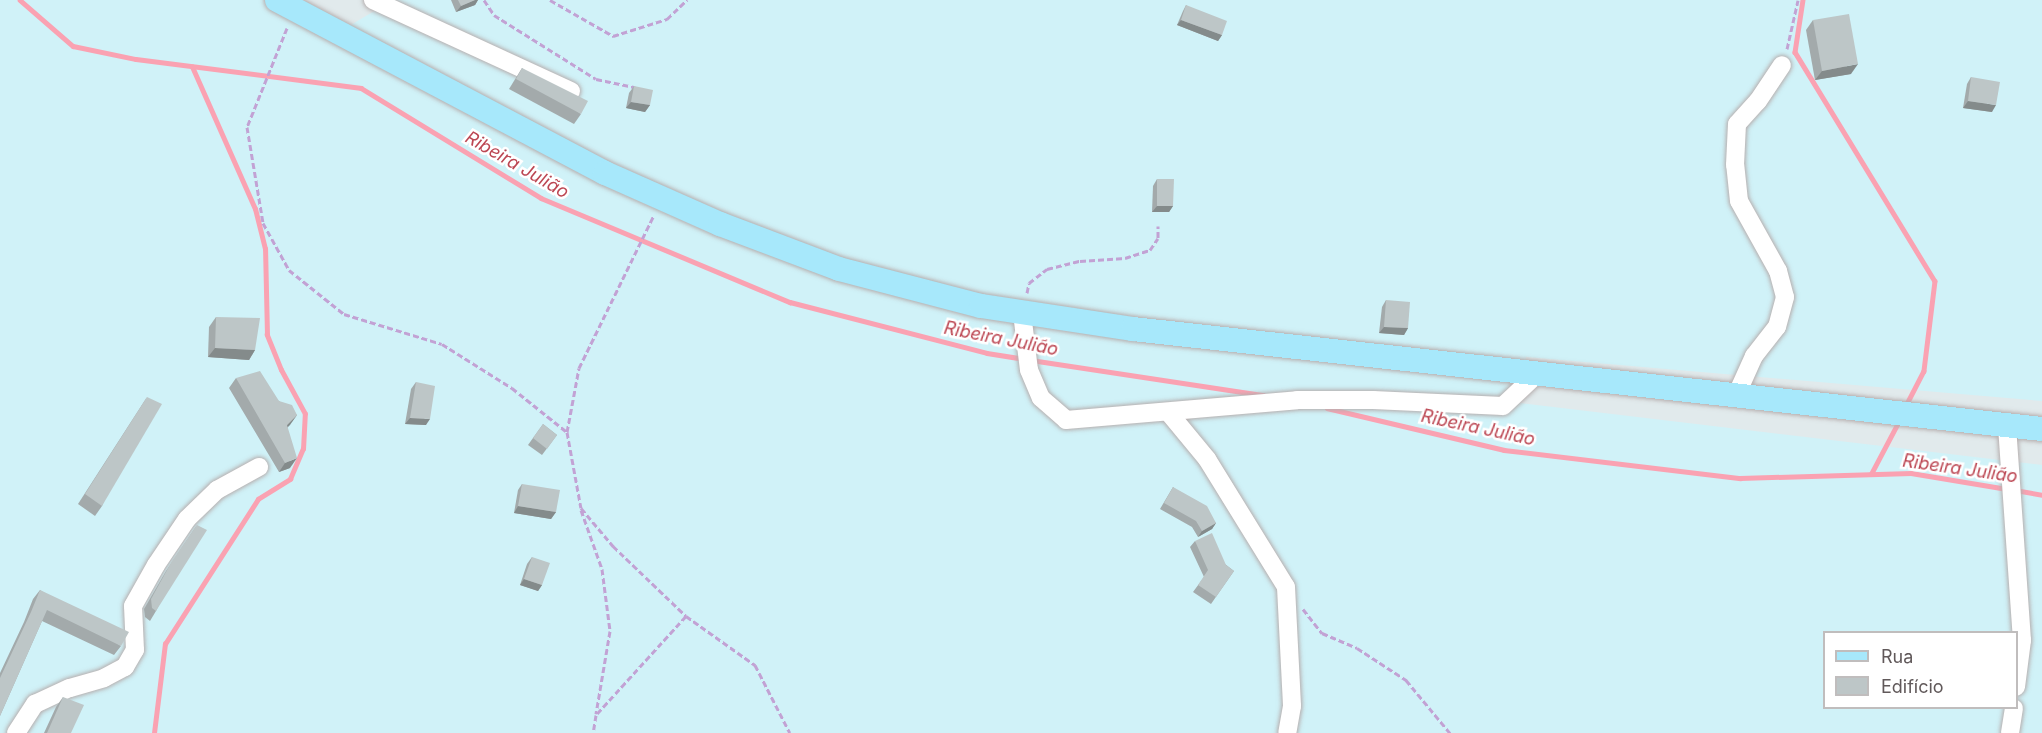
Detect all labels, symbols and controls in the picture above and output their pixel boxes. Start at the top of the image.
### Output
water label: Ribeira Julião [461,127,573,203]
water label: Ribeira Julião [942,317,1060,361]
water label: Ribeira Julião [1419,405,1537,451]
water label: Ribeira Julião [1901,450,2019,488]
legend [1823,631,2018,709]
text: Rua [1881,646,1913,667]
text: Edifício [1881,676,1944,697]

